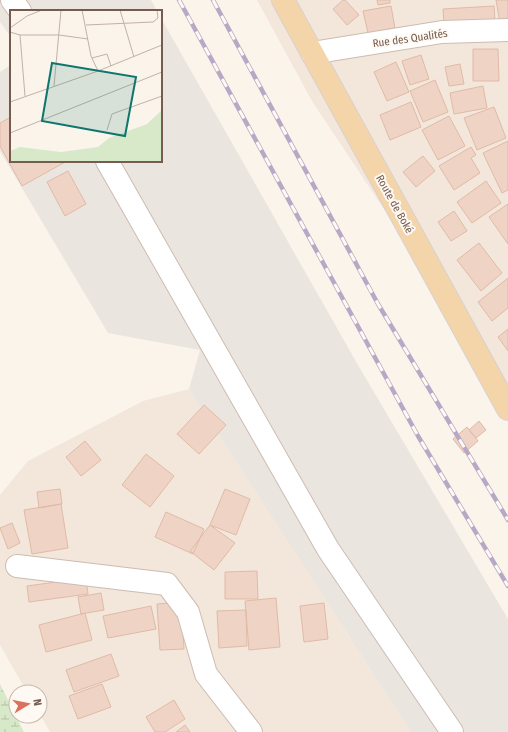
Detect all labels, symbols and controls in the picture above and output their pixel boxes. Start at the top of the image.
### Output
inset map [10,10,162,162]
street label: Rue des Qualités [372,27,449,50]
street label: Route de Boké [373,173,416,236]
north arrow [8,684,48,724]
text: N [30,698,44,707]

